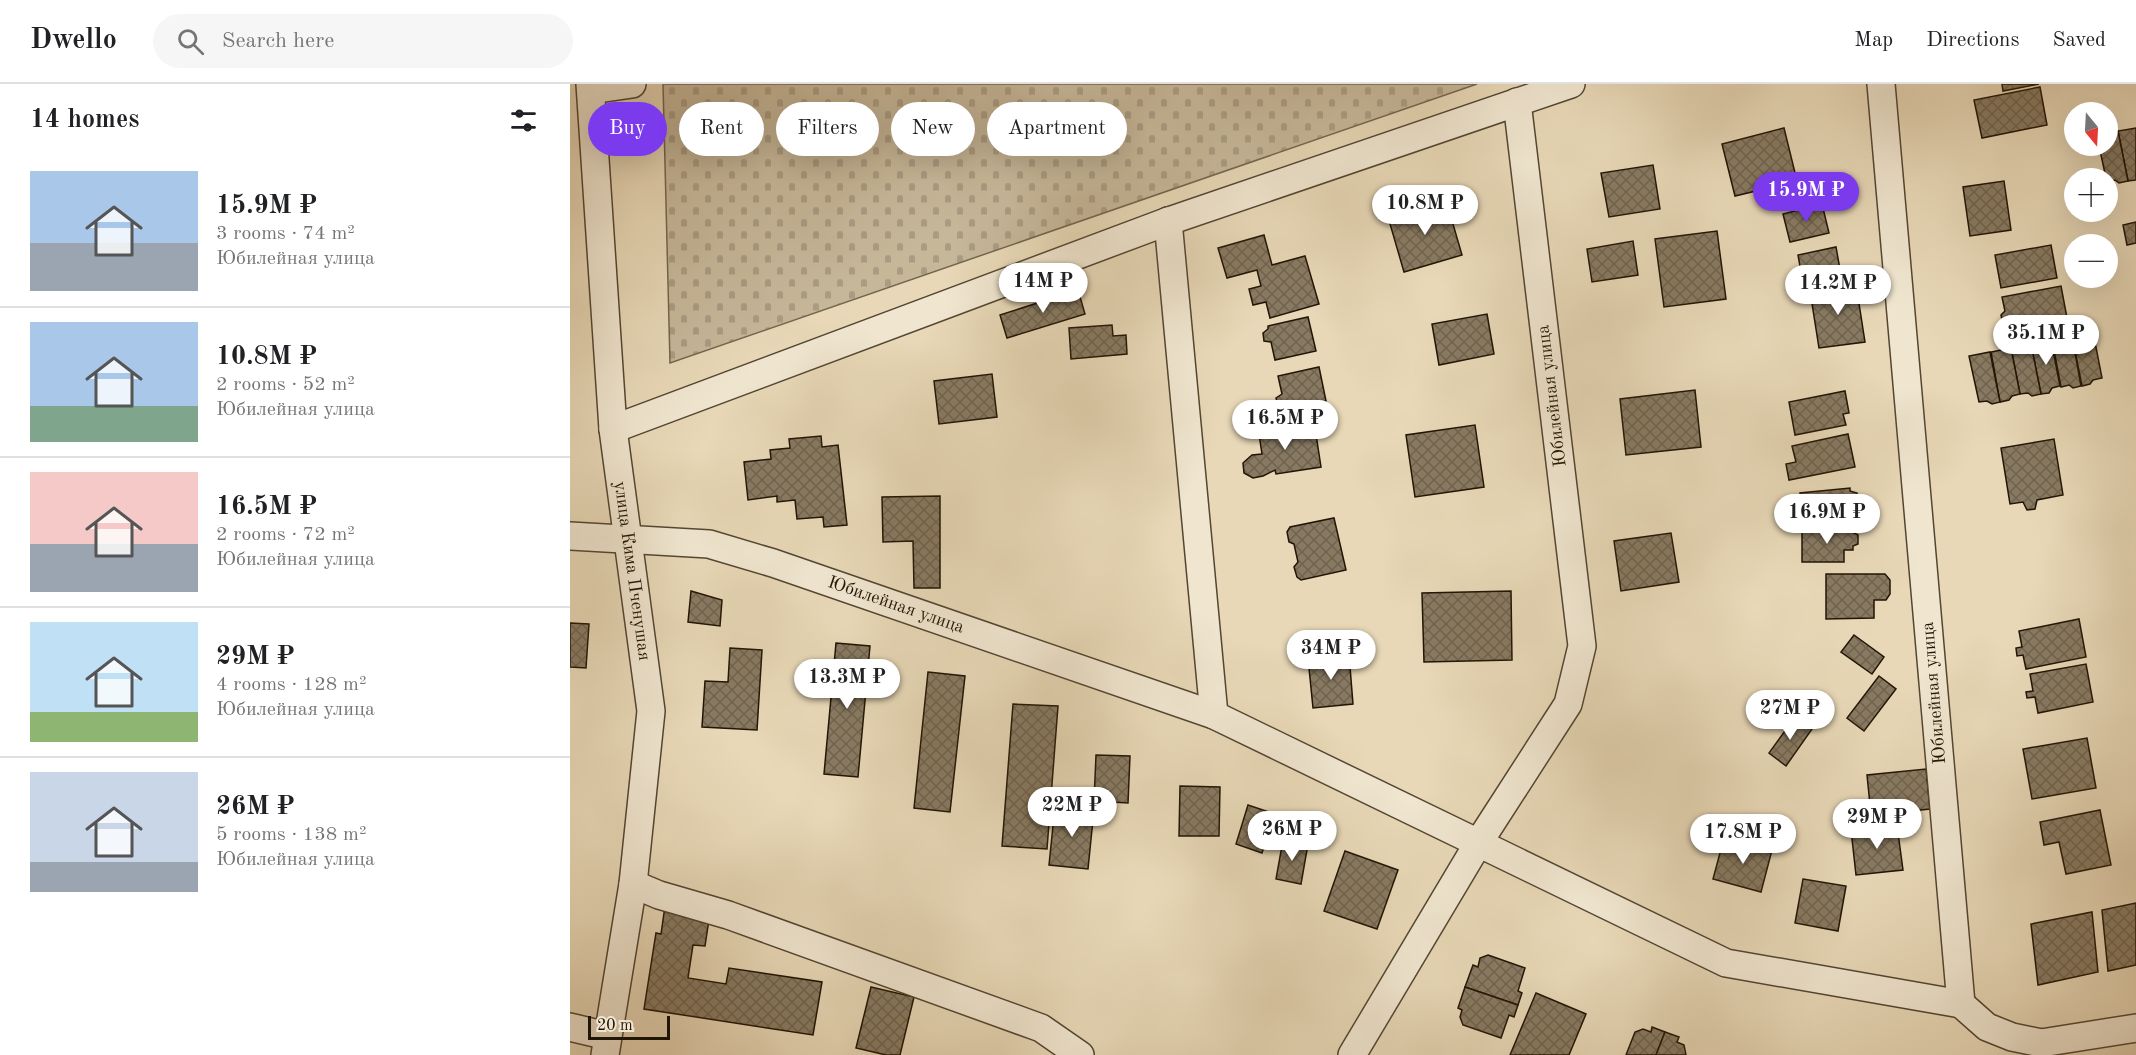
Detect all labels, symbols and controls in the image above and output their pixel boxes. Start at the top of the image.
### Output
search box [153,14,573,68]
icon: search [174,25,207,58]
text: Dwello [30,27,117,55]
text: Search here [222,30,334,52]
text: Map [1854,30,1893,51]
text: Directions [1926,30,2020,51]
text: Saved [2053,30,2106,51]
chip: Buy [588,102,667,156]
chip: Rent [679,102,764,156]
chip: Filters [776,102,879,156]
chip: New [891,102,975,156]
chip: Apartment [987,102,1127,156]
north arrow [2064,102,2118,156]
map controls [2064,102,2118,288]
icon: filters [507,104,540,137]
text: 14 homes [30,107,139,133]
button: + [2064,168,2118,222]
pin: 15.9M ₽ [1751,172,1861,223]
text: 15.9M ₽ [1767,181,1845,201]
pin: 10.8M ₽ [1370,185,1480,236]
text: 15.9M ₽ [216,193,317,219]
text: 10.8M ₽ [1386,194,1464,214]
icon: home [78,195,150,267]
text: 3 rooms · 74 m² [216,224,355,244]
button: − [2064,234,2118,288]
text: Юбилейная улица [216,249,375,269]
pin: 14M ₽ [1001,263,1085,314]
pin: 14.2M ₽ [1783,265,1893,316]
text: 14M ₽ [1013,272,1073,292]
text: 14.2M ₽ [1799,274,1877,294]
pin: 35.1M ₽ [1991,315,2101,366]
street label: Юбилейная улица [1534,324,1570,468]
text: 35.1M ₽ [2007,324,2085,344]
text: 10.8M ₽ [216,344,317,370]
icon: home [78,346,150,418]
text: 2 rooms · 52 m² [216,375,355,395]
text: Юбилейная улица [216,400,375,420]
pin: 16.5M ₽ [1230,400,1340,451]
text: 16.5M ₽ [1246,409,1324,429]
street label: улица Кима Пченушая [610,480,654,662]
text: 16.5M ₽ [216,494,317,520]
pin: 16.9M ₽ [1772,494,1882,545]
icon: home [78,496,150,568]
text: 16.9M ₽ [1788,503,1866,523]
text: 2 rooms · 72 m² [216,525,355,545]
text: Юбилейная улица [216,550,375,570]
street label: Юбилейная улица [826,573,967,637]
street label: Юбилейная улица [1919,621,1949,765]
pin: 34M ₽ [1289,630,1373,681]
text: 34M ₽ [1301,639,1361,659]
text: 29M ₽ [216,644,295,670]
icon: home [78,646,150,718]
pin: 13.3M ₽ [792,659,902,710]
text: 13.3M ₽ [808,668,886,688]
text: 4 rooms · 128 m² [216,675,366,695]
pin: 27M ₽ [1748,690,1832,741]
text: 27M ₽ [1760,699,1820,719]
text: Юбилейная улица [216,700,375,720]
pin: 22M ₽ [1030,787,1114,838]
text: 26M ₽ [216,794,295,820]
icon: home [78,796,150,868]
text: 22M ₽ [1042,796,1102,816]
pin: 29M ₽ [1835,799,1919,850]
text: 29M ₽ [1847,808,1907,828]
pin: 26M ₽ [1250,811,1334,862]
pin: 17.8M ₽ [1688,814,1798,865]
text: 26M ₽ [1262,820,1322,840]
text: 17.8M ₽ [1704,823,1782,843]
text: 5 rooms · 138 m² [216,825,366,845]
text: Юбилейная улица [216,850,375,870]
scale bar [588,1013,670,1040]
text: 20 m [597,1018,633,1034]

